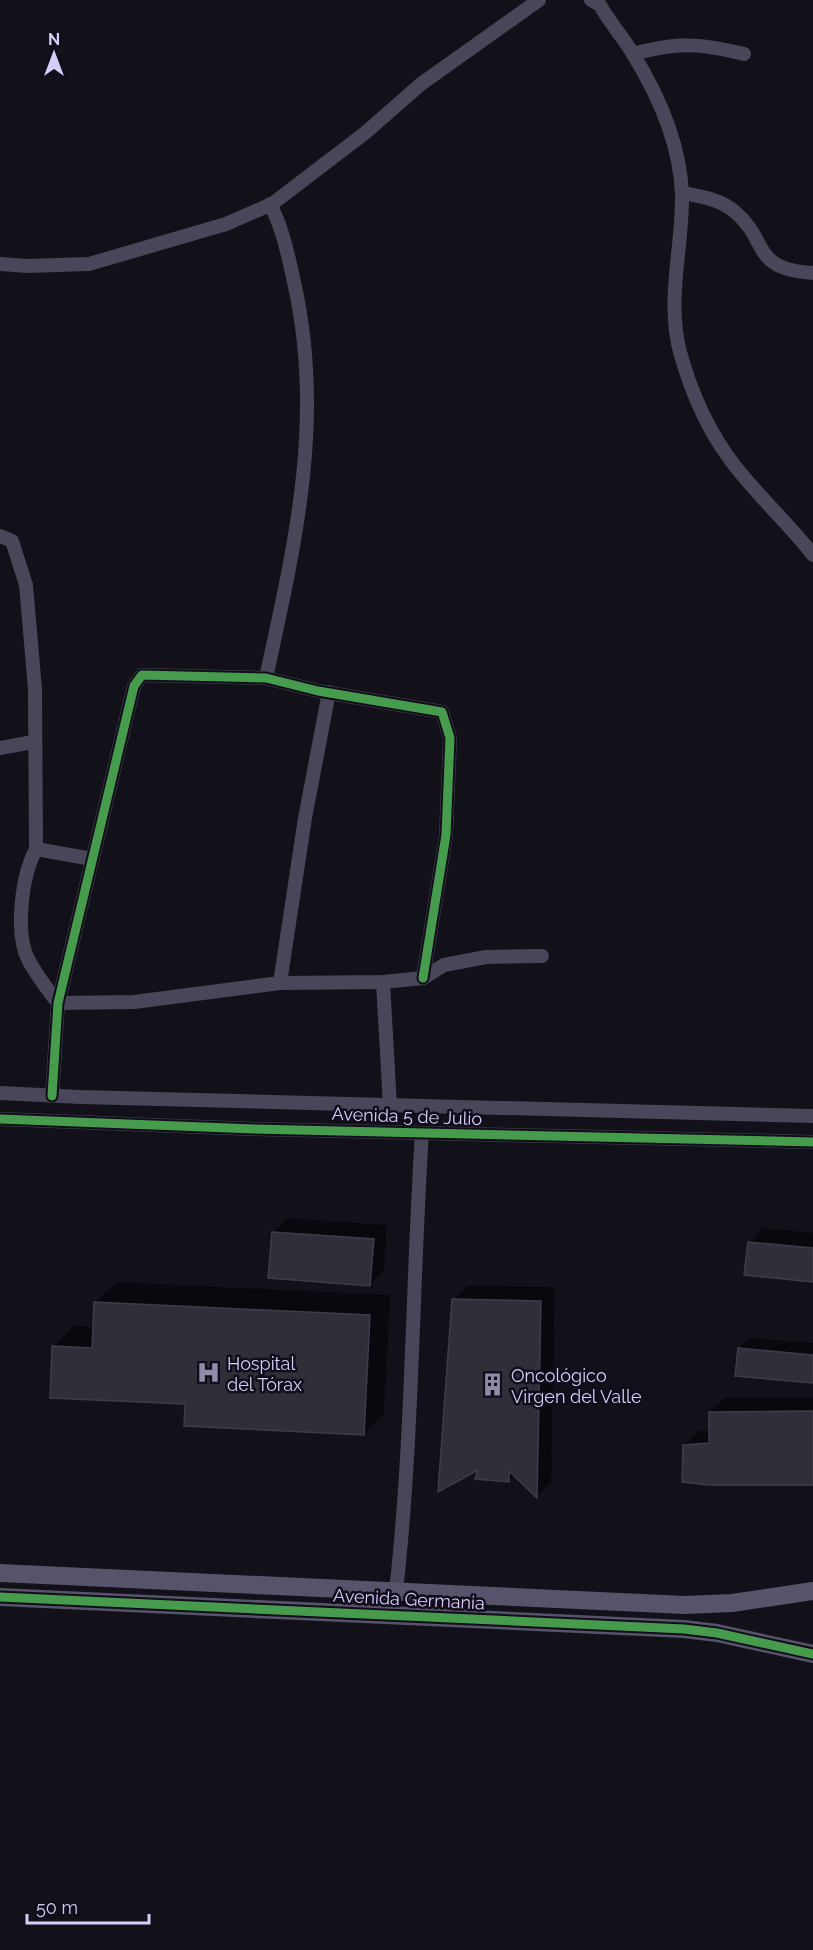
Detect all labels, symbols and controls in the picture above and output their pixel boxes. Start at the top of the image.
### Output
north arrow [24,24,84,84]
text: N [48,30,60,49]
street label: Avenida 5 de Julio [331,1103,483,1129]
place label: Hospital del Tórax [227,1353,302,1395]
hospital icon: Hospital del Tórax [196,1360,222,1386]
place label: Oncológico Virgen del Valle [511,1365,642,1407]
building icon: Oncológico Virgen del Valle [480,1372,506,1398]
street label: Avenida Germania [333,1585,485,1613]
scale bar [27,1887,148,1925]
text: 50 m [36,1897,78,1918]

